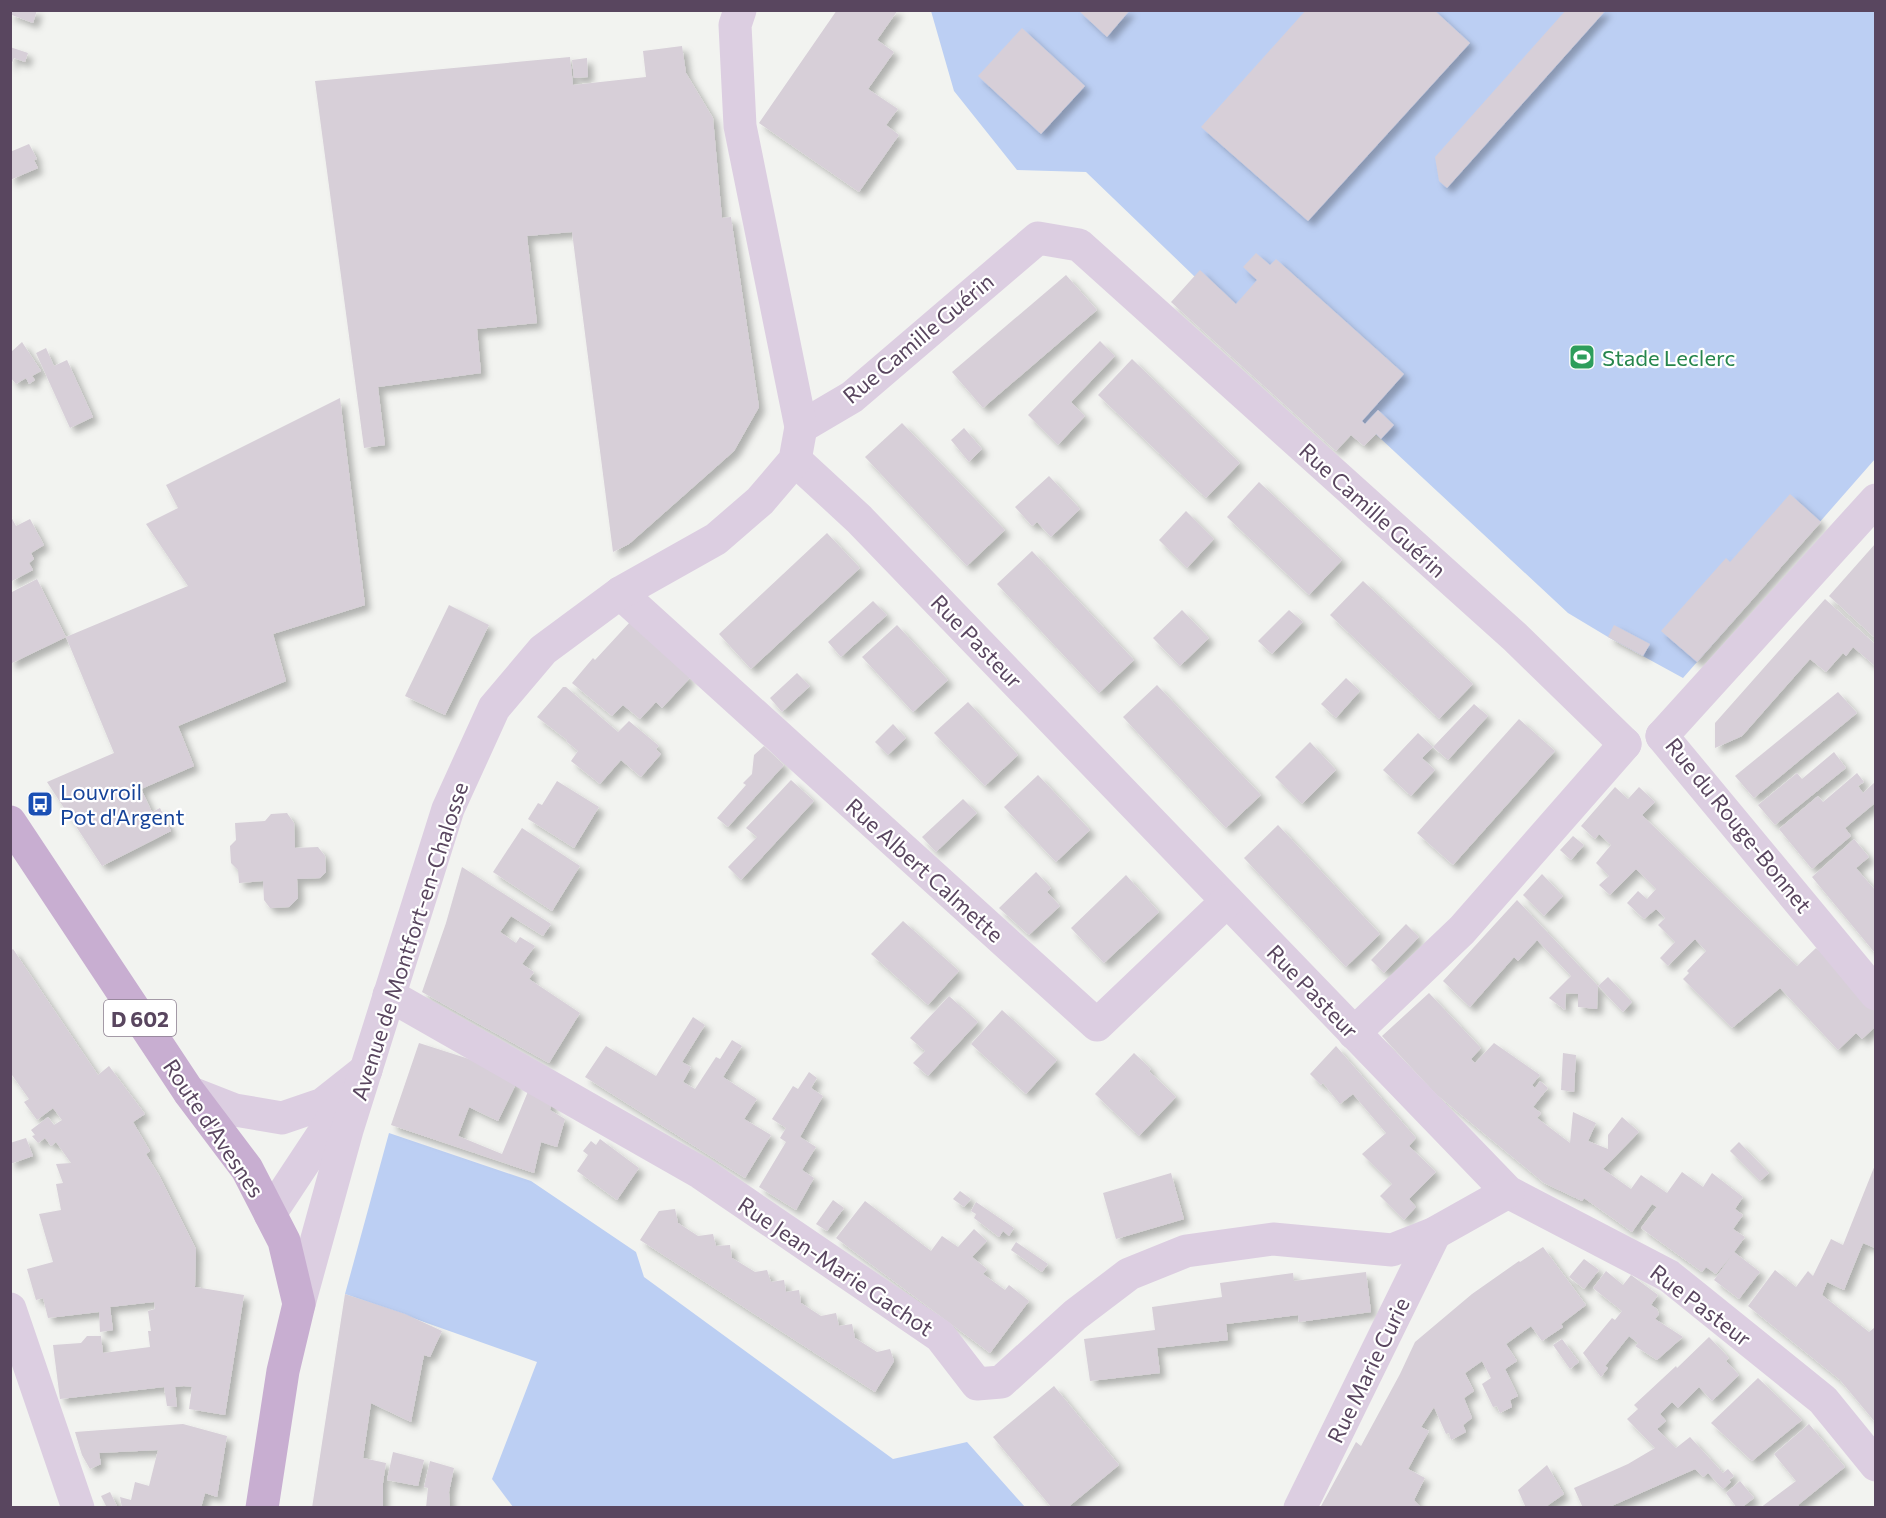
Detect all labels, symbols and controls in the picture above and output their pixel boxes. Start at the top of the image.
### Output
street label: Rue Camille Guérin [837,267,999,409]
sports icon: Stade Leclerc [1567,342,1597,372]
place label: Stade Leclerc [1602,344,1735,371]
street label: Rue Camille Guérin [1294,437,1452,583]
street label: Rue Pasteur [926,589,1028,694]
street label: Rue du Rouge-Bonnet [1660,732,1818,918]
place label: Louvroil Pot d'Argent [60,778,184,830]
street label: Avenue de Montfort-en-Chalosse [345,778,473,1104]
bus stop icon: Louvroil Pot d'Argent [25,789,55,819]
street label: Rue Albert Calmette [841,792,1009,948]
street label: Rue Pasteur [1262,939,1364,1044]
road number: D 602 [104,1000,176,1036]
street label: Route d'Avesnes [158,1054,270,1202]
street label: Rue Jean-Marie Gachot [733,1191,939,1341]
street label: Rue Pasteur [1645,1258,1757,1352]
street label: Rue Marie Curie [1321,1293,1415,1447]

